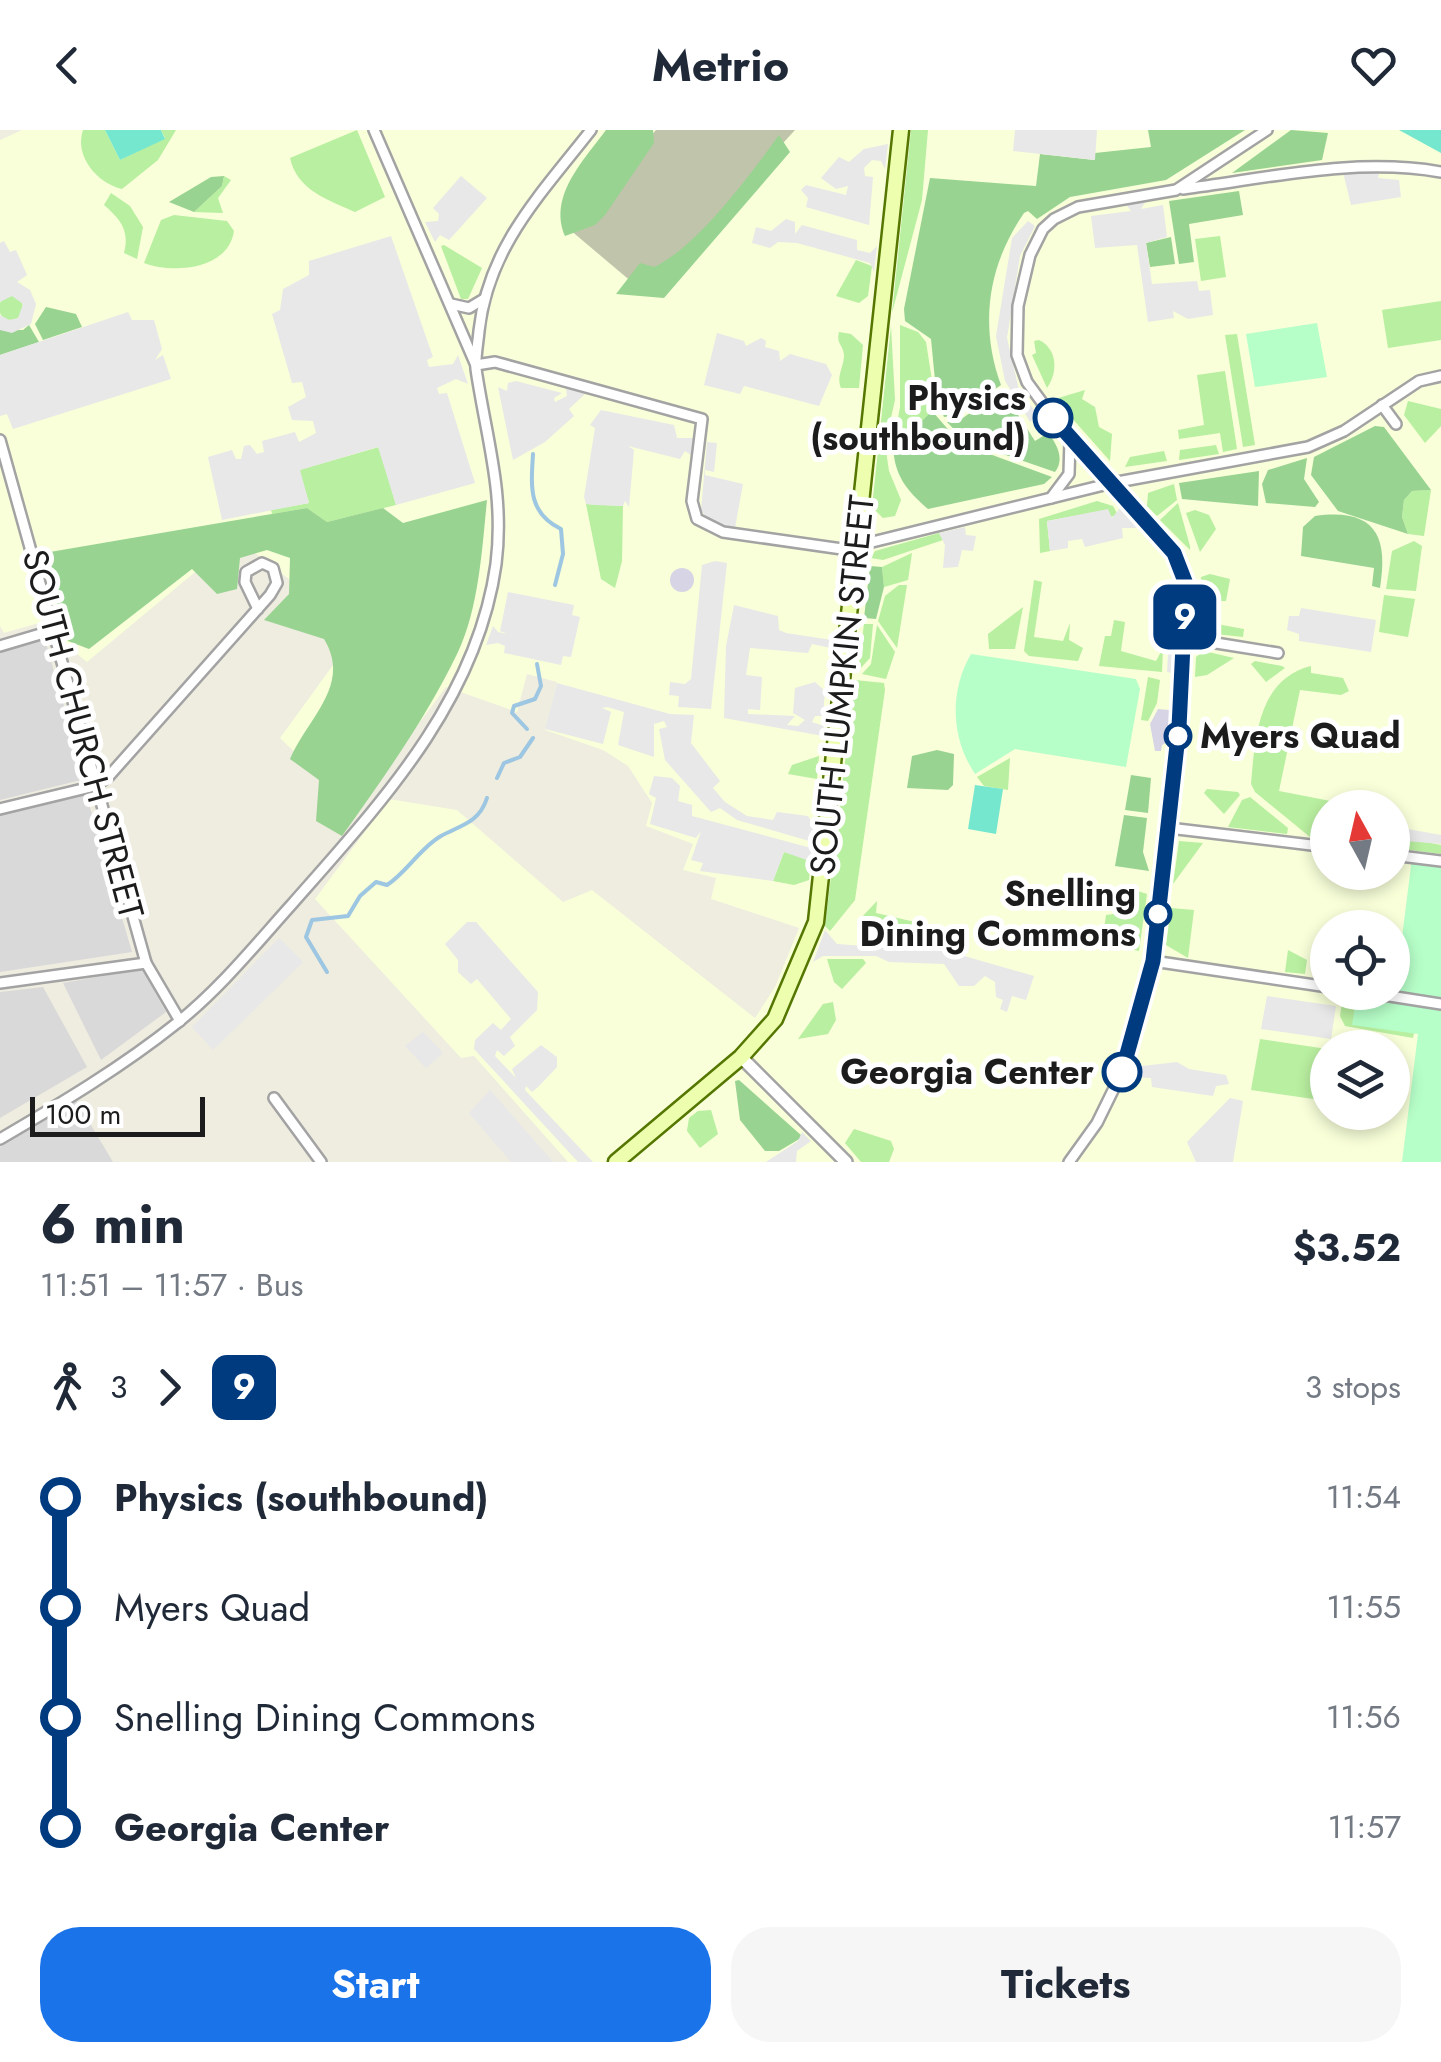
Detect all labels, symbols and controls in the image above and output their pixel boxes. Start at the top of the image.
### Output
text: Metrio [652,33,789,98]
icon: back [40,38,95,93]
icon: heart [1346,38,1401,93]
place label: Physics (southbound) [810,373,1026,463]
marker: Physics (southbound) [1034,399,1072,437]
street label: SOUTH LUMPKIN STREET [797,493,887,877]
street label: SOUTH CHURCH STREET [10,544,156,924]
line badge: 9 [1152,584,1218,650]
text: 9 [1173,592,1197,642]
place label: Myers Quad [1200,711,1401,761]
marker: Myers Quad [1165,723,1191,749]
north arrow [1310,790,1410,890]
map controls [1310,790,1410,1130]
place label: Snelling Dining Commons [860,869,1136,959]
marker: Snelling Dining Commons [1145,901,1171,927]
button: locate [1310,910,1410,1010]
button: layers [1310,1030,1410,1130]
place label: Georgia Center [840,1047,1095,1097]
marker: Georgia Center [1103,1053,1141,1091]
scale bar [30,1092,205,1136]
text: 100 m [45,1094,121,1135]
text: 6 min [40,1184,185,1264]
text: $3.52 [1293,1220,1401,1275]
text: 11:51 – 11:57 · Bus [40,1262,303,1308]
icon: walk [40,1360,95,1415]
icon: forward [142,1360,197,1415]
text: 9 [232,1362,256,1412]
text: 3 [110,1364,127,1410]
text: 3 stops [1305,1364,1401,1410]
text: Physics (southbound) [114,1470,488,1525]
text: 11:54 [1326,1474,1401,1520]
text: Myers Quad [114,1580,310,1635]
text: 11:55 [1327,1584,1401,1630]
text: Snelling Dining Commons [114,1690,535,1745]
text: 11:56 [1326,1694,1401,1740]
text: Georgia Center [114,1800,389,1855]
text: 11:57 [1328,1804,1401,1850]
button: Start [40,1927,711,2042]
button: Tickets [731,1927,1401,2042]

